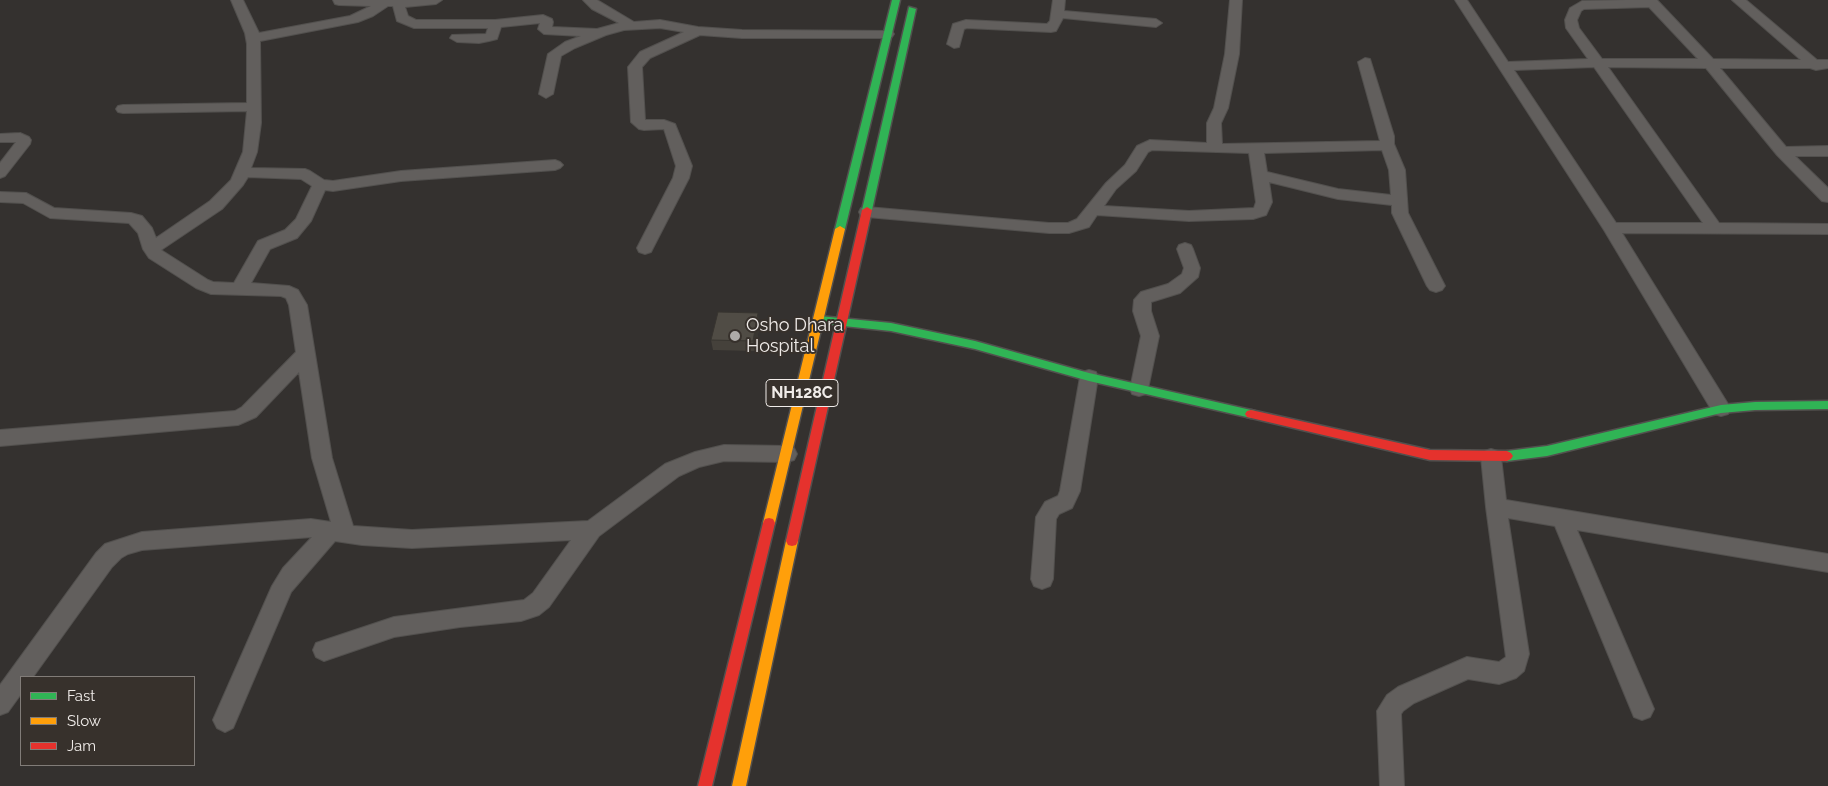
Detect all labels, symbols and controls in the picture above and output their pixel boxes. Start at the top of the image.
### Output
place label: Osho Dhara Hospital [746,315,843,358]
marker: Osho Dhara Hospital [728,329,742,343]
road number: NH128C [766,379,838,406]
legend [20,676,195,766]
text: Fast [67,687,95,705]
text: Slow [67,712,101,730]
text: Jam [67,737,96,755]

